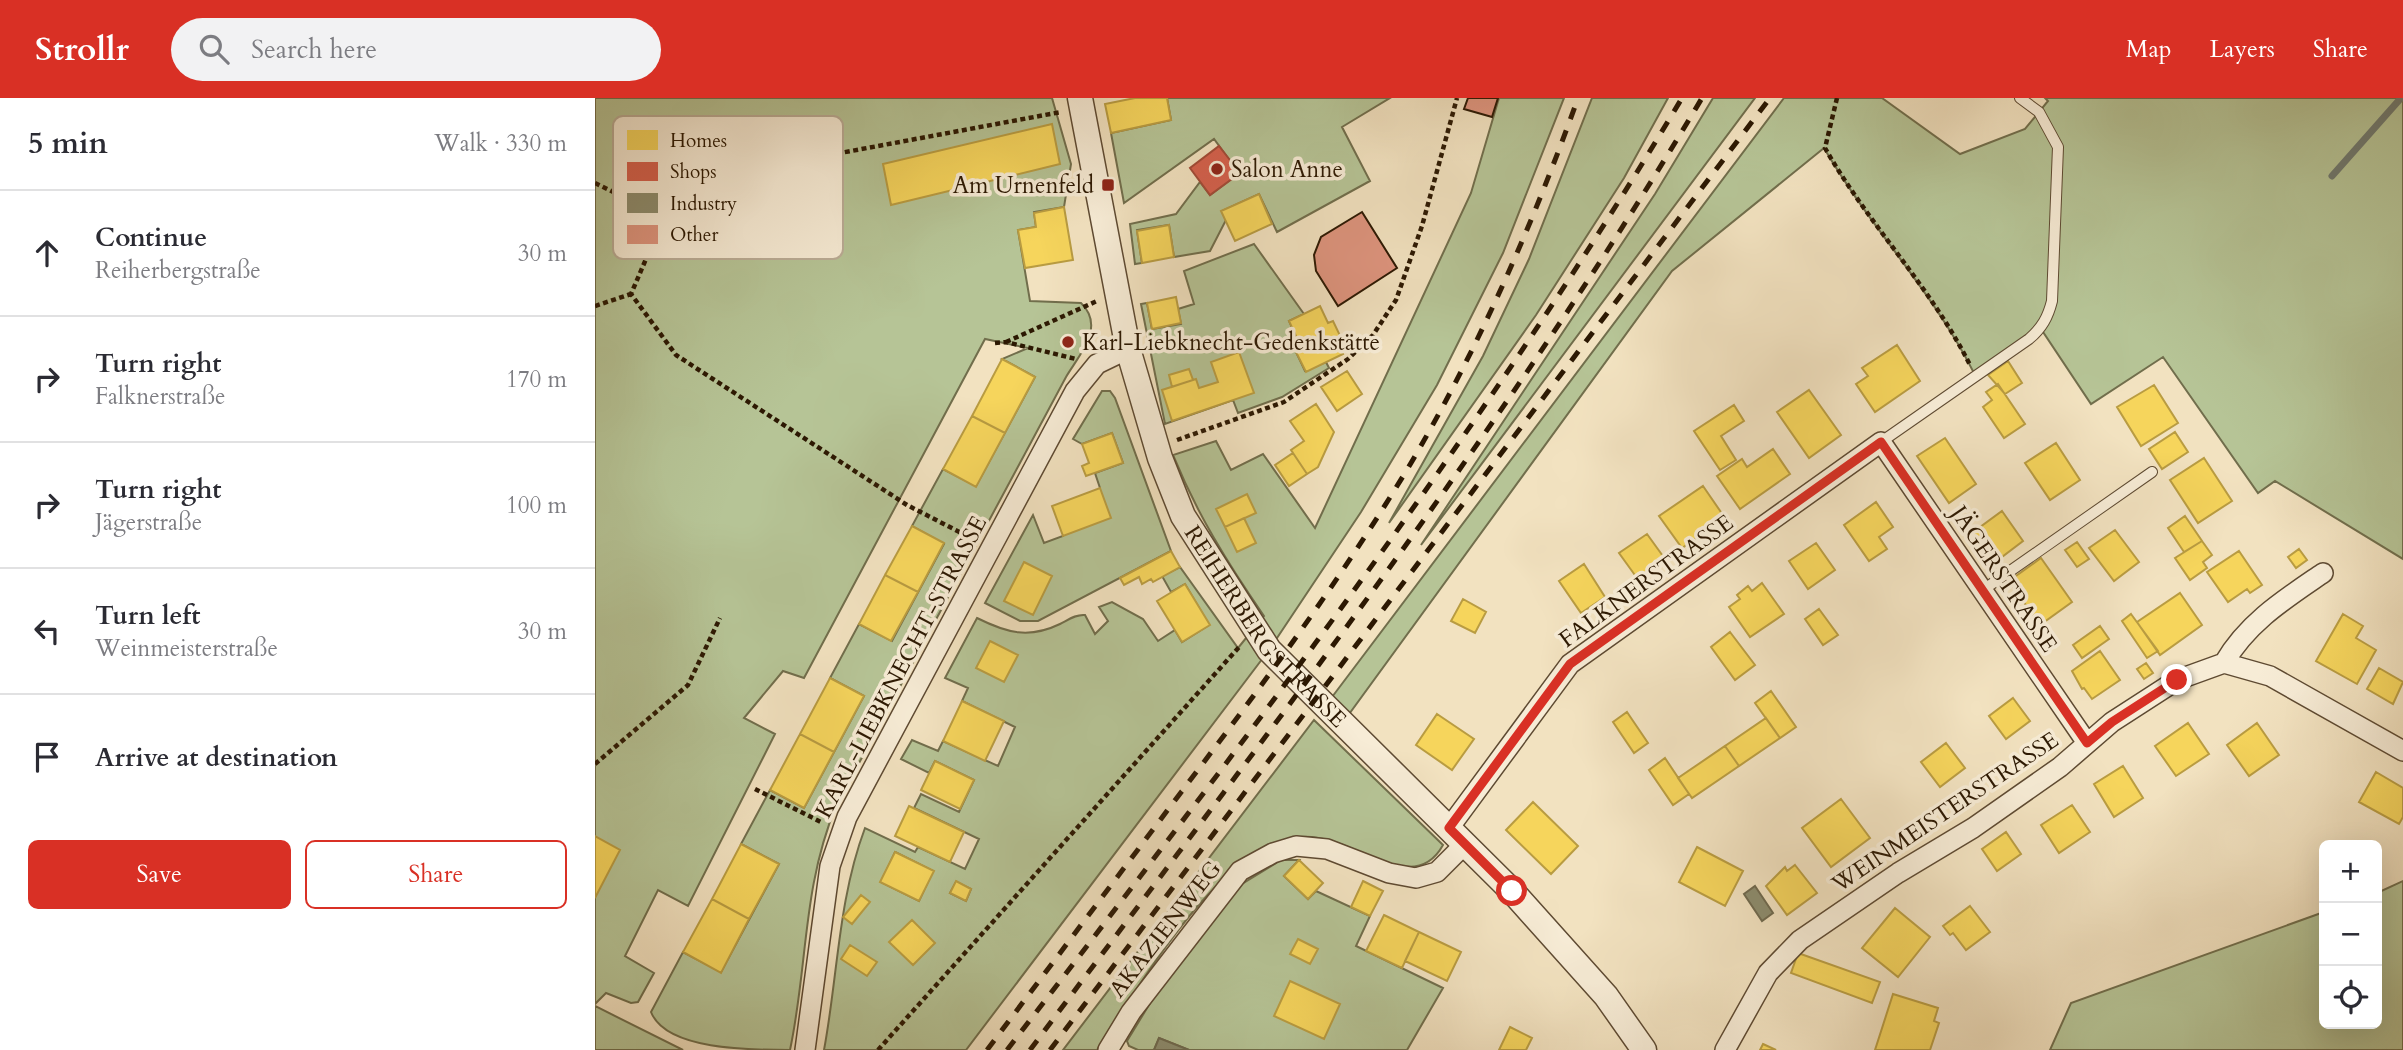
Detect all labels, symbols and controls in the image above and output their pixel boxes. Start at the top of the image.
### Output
search box [171,18,661,81]
text: Strollr [35,27,129,72]
icon: search [195,30,233,68]
text: Search here [251,32,377,67]
text: Map [2126,33,2172,66]
text: Layers [2210,33,2275,66]
text: Share [2313,33,2368,66]
legend [613,116,843,259]
text: 5 min [28,123,108,164]
text: Walk · 330 m [434,128,567,159]
text: Homes [670,128,727,154]
place label: Salon Anne [1231,154,1343,185]
text: Shops [670,159,717,185]
marker: Salon Anne [1209,161,1225,177]
place label: Am Urnenfeld [953,170,1095,201]
marker: Am Urnenfeld [1100,177,1116,193]
text: Industry [670,191,737,217]
text: Continue [95,220,207,255]
text: Other [670,222,718,248]
icon: ahead [28,234,66,272]
text: 30 m [518,238,567,269]
text: Reiherbergstraße [95,255,261,286]
place label: Karl-Liebknecht-Gedenkstätte [1082,327,1380,358]
marker: Karl-Liebknecht-Gedenkstätte [1060,334,1076,350]
text: Turn right [95,346,222,381]
icon: right [28,360,66,398]
text: 170 m [506,364,567,395]
text: Falknerstraße [95,381,226,412]
text: Turn right [95,472,222,507]
icon: right [28,486,66,524]
text: 100 m [506,490,567,521]
street label: JÄGERSTRASSE [1942,497,2064,658]
text: Jägerstraße [95,507,202,538]
street label: FALKNERSTRASSE [1553,507,1739,655]
street label: KARL-LIEBKNECHT-STRASSE [808,511,994,823]
street label: REIHERBERGSTRASSE [1177,519,1354,734]
text: Turn left [95,598,200,633]
icon: left [28,612,66,650]
text: 30 m [518,616,567,647]
text: Weinmeisterstraße [95,633,278,664]
route end [2161,664,2192,695]
street label: WEINMEISTERSTRASSE [1825,724,2064,900]
icon: arrive [28,738,66,776]
text: Arrive at destination [95,740,338,775]
button: Save [28,840,291,909]
button: Share [305,840,567,909]
map controls [2319,840,2382,1029]
button: + [2319,840,2382,903]
street label: AKAZIENWEG [1102,854,1228,1004]
route start [1496,875,1527,906]
button: − [2319,903,2382,966]
button: locate [2319,966,2382,1029]

